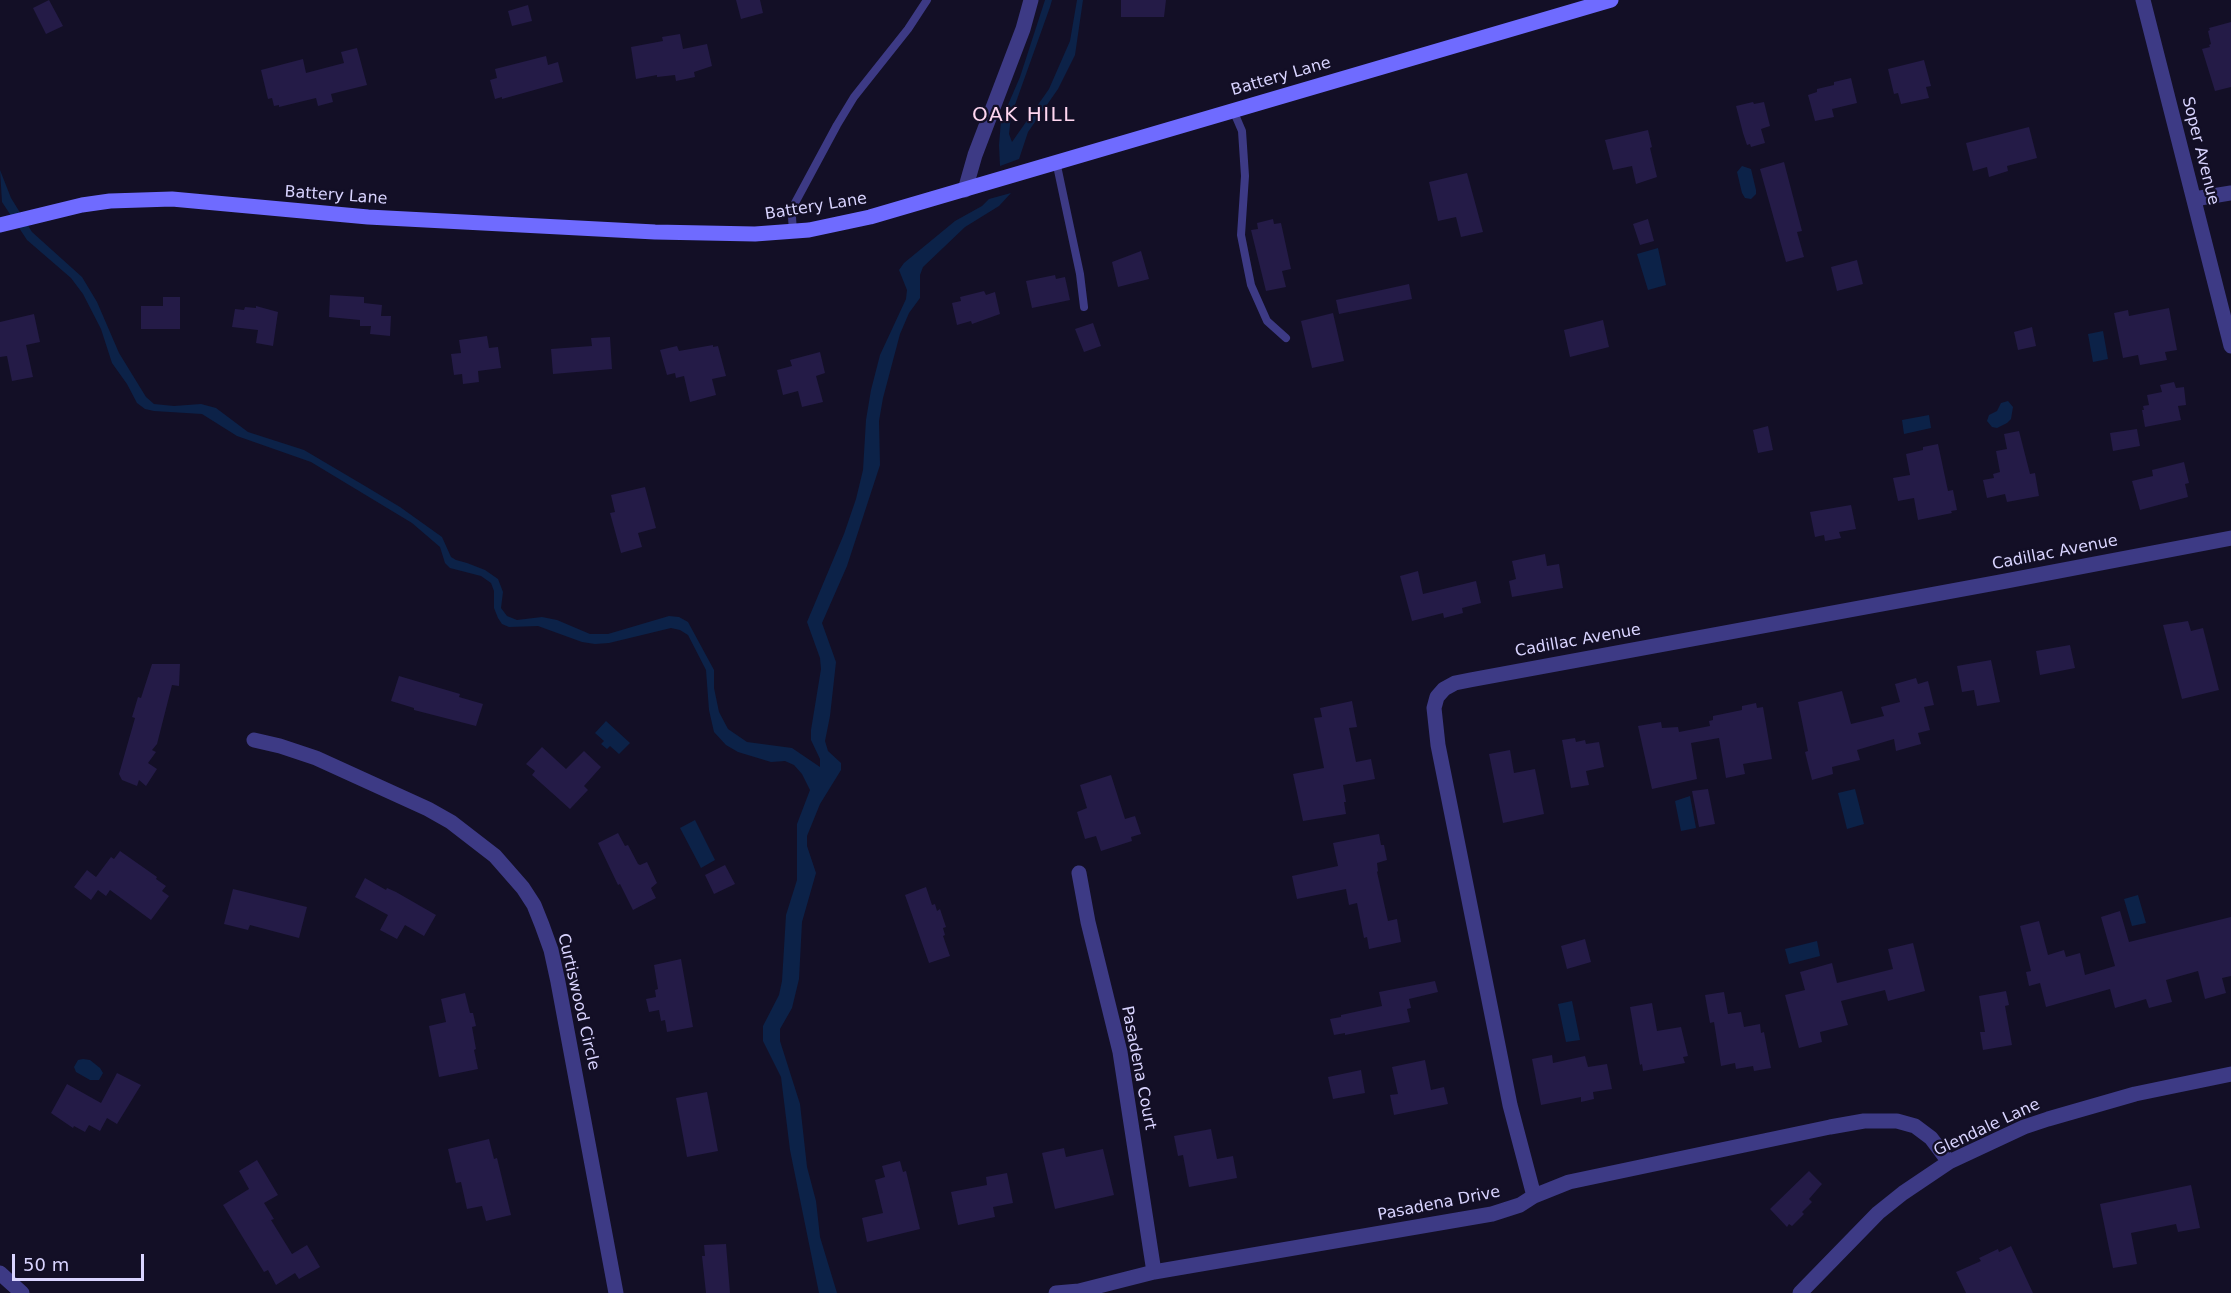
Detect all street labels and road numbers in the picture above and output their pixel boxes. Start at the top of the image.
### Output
street label: Battery Lane [1229,54,1333,100]
street label: Soper Avenue [2177,95,2223,207]
street label: Battery Lane [284,183,388,209]
street label: Battery Lane [764,189,868,225]
street label: Cadillac Avenue [1991,531,2119,575]
street label: Cadillac Avenue [1514,620,1642,662]
street label: Curtiswood Circle [553,932,603,1072]
street label: Pasadena Court [1117,1004,1159,1132]
street label: Glendale Lane [1931,1095,2043,1161]
street label: Pasadena Drive [1376,1183,1502,1225]

